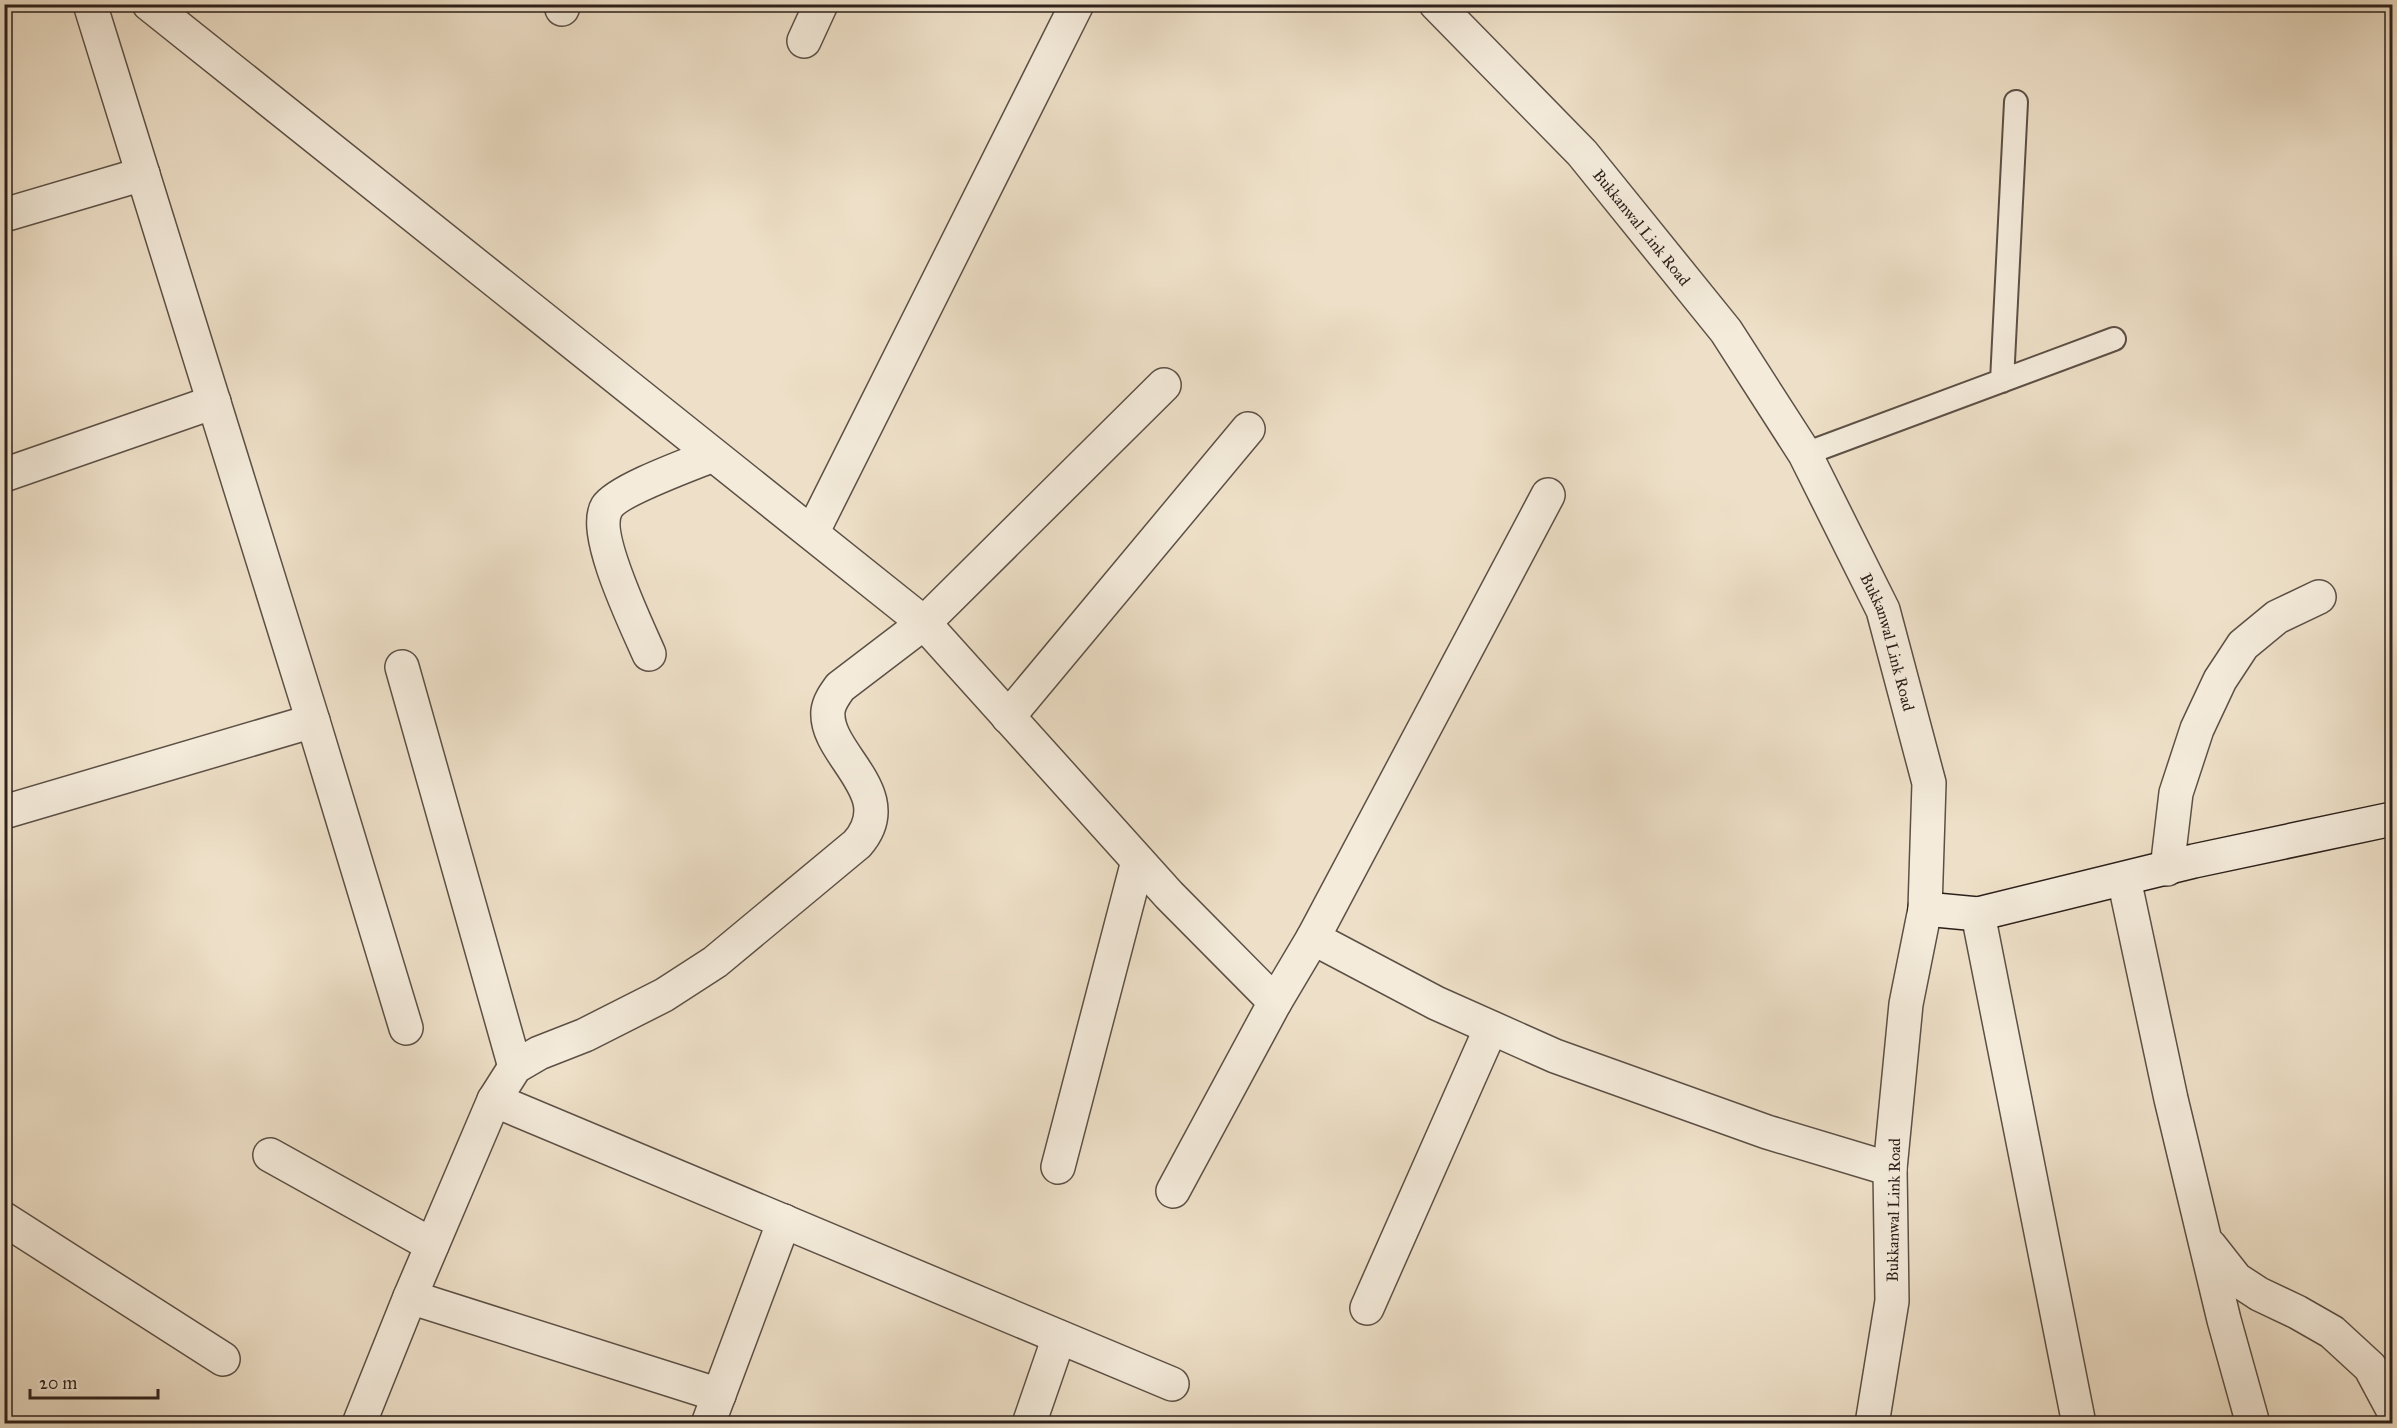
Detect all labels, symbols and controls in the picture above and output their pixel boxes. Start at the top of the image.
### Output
street label: Bukkanwal Link Road [1589,165,1694,289]
street label: Bukkanwal Link Road [1856,570,1918,713]
street label: Bukkanwal Link Road [1883,1138,1904,1282]
scale bar [30,1362,158,1400]
text: 20 m [39,1372,77,1394]

